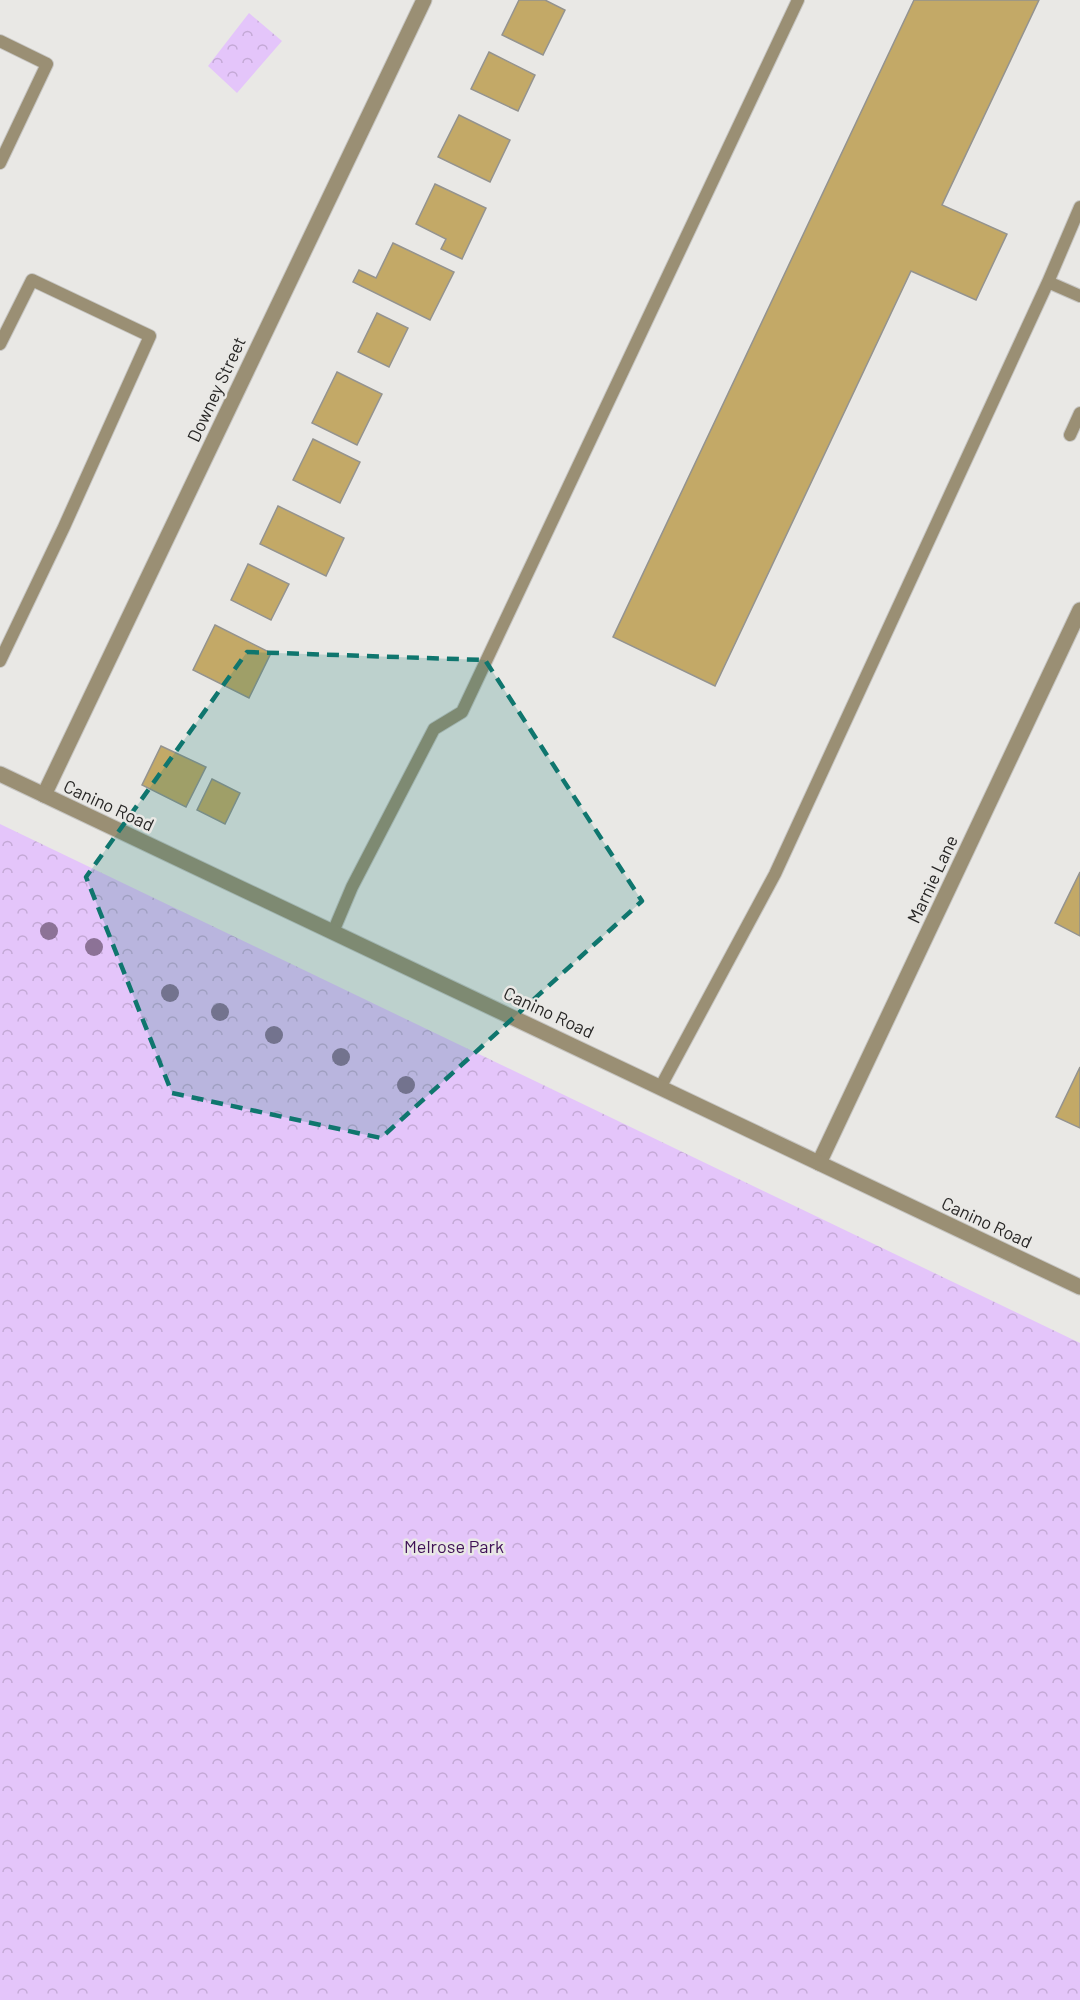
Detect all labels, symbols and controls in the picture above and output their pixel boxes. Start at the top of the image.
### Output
street label: Downey Street [182,333,250,445]
street label: Canino Road [60,775,158,835]
street label: Marnie Lane [902,831,962,927]
street label: Canino Road [500,982,598,1042]
street label: Canino Road [938,1192,1036,1252]
park label: Melrose Park [404,1535,504,1557]

